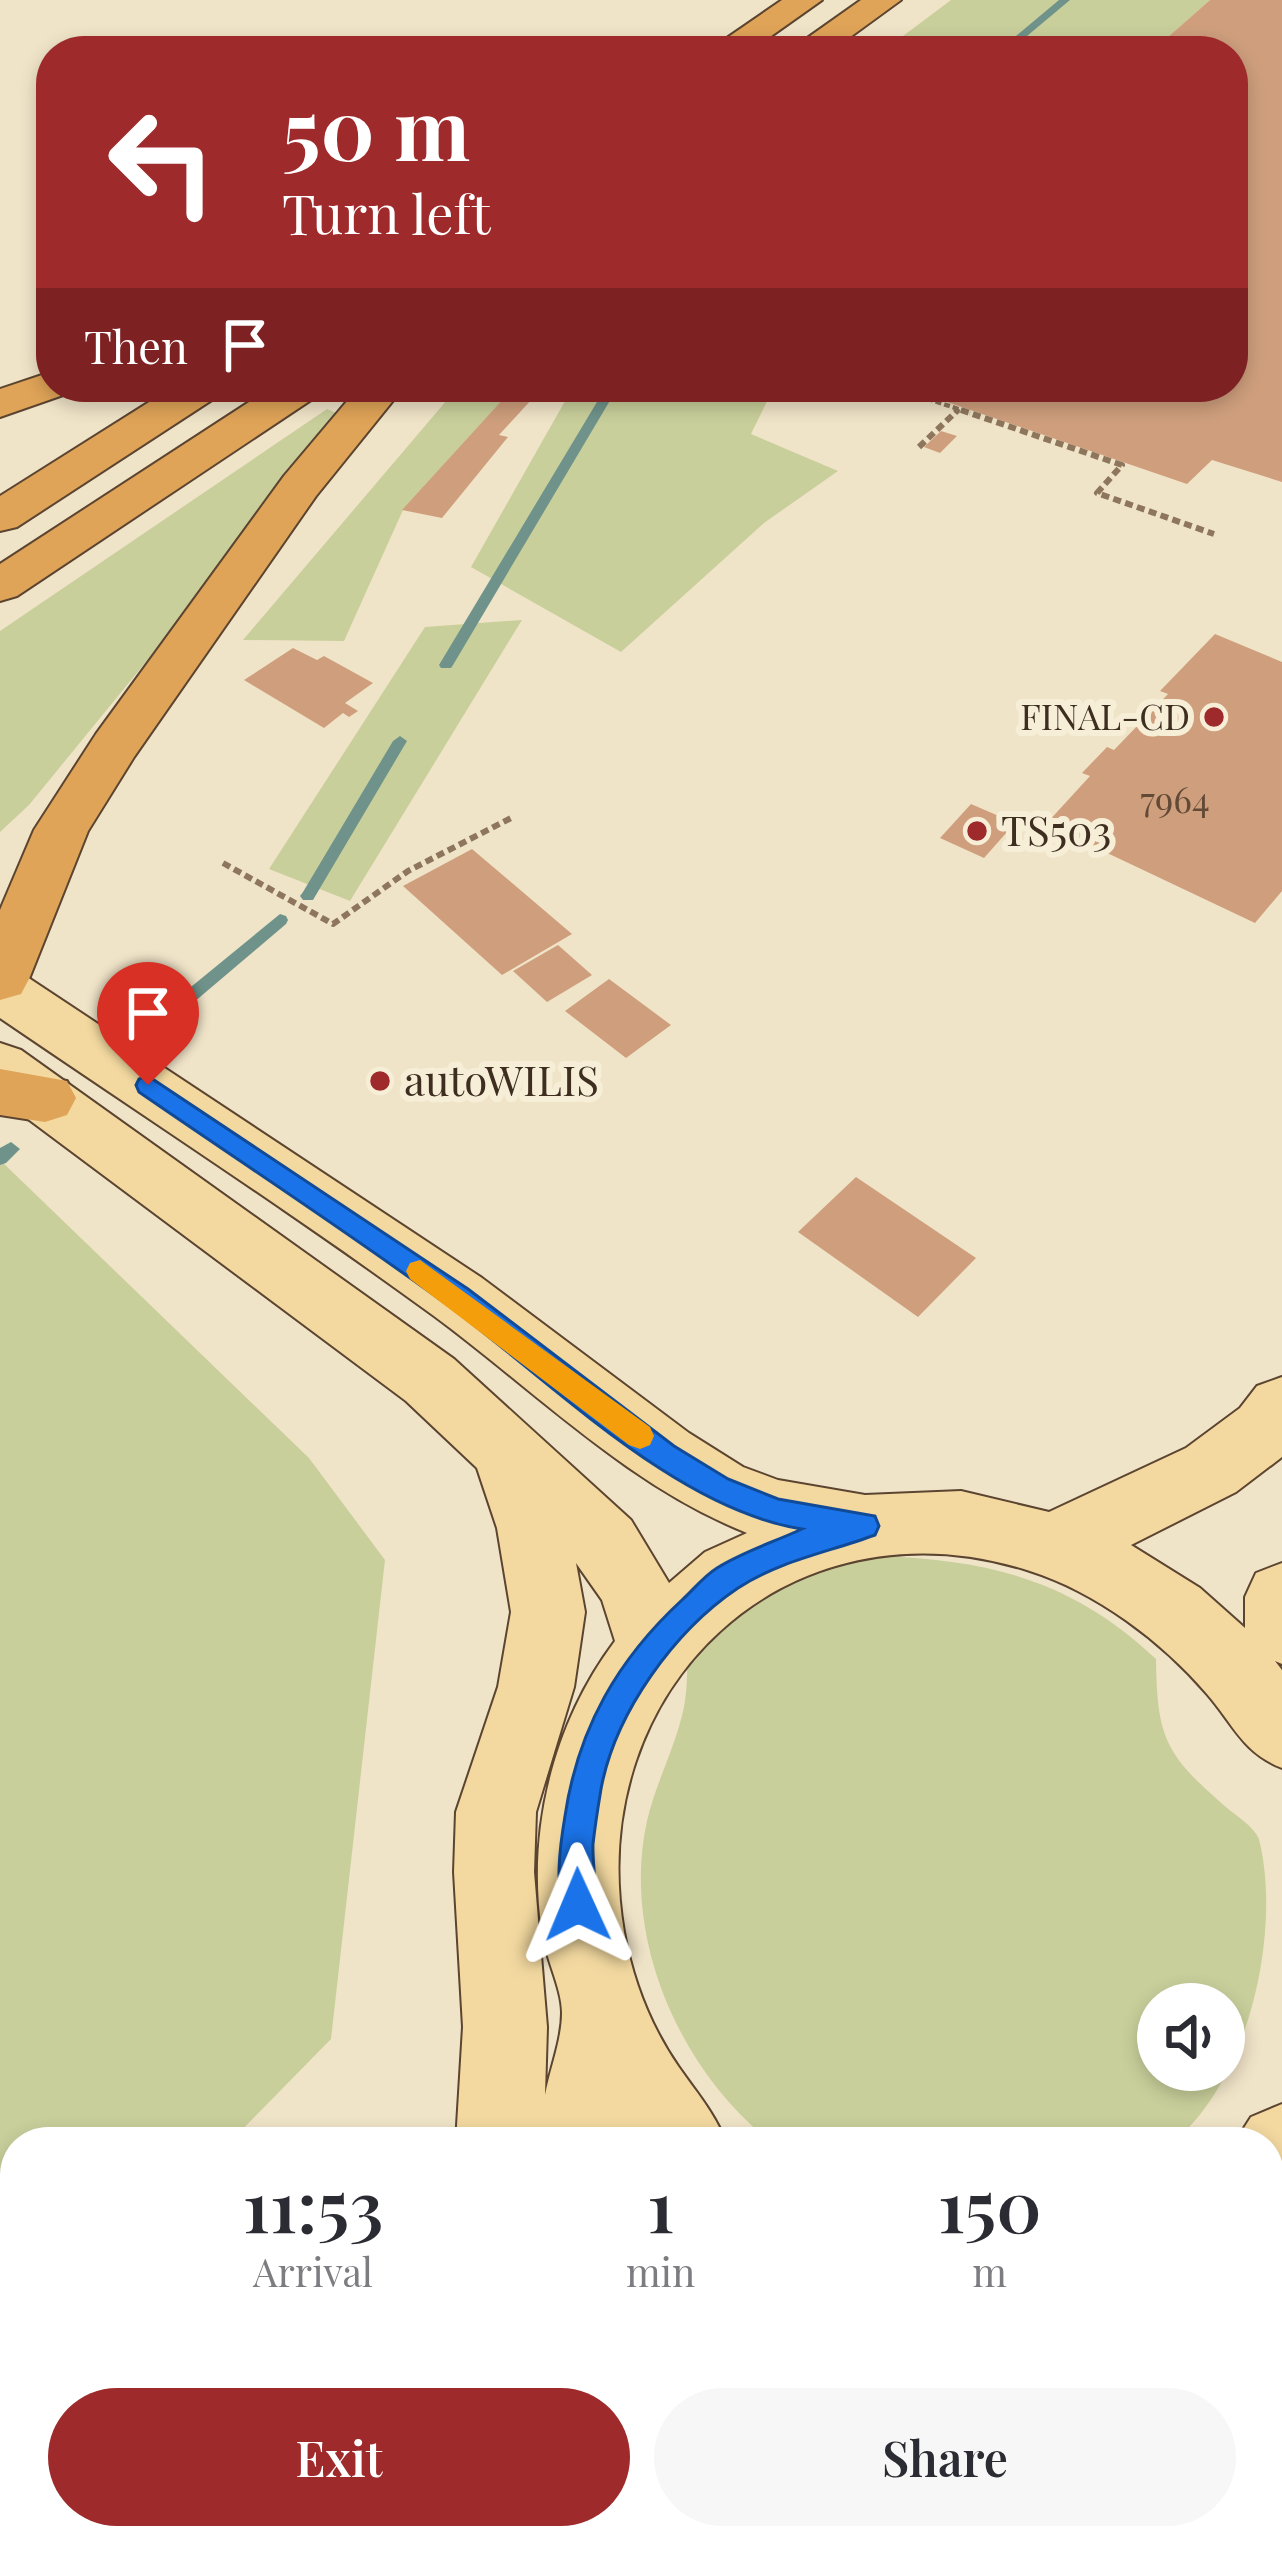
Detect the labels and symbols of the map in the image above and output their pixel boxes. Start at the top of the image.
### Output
place label: FINAL-CD [1020,691,1190,739]
marker: FINAL-CD [1201,704,1227,730]
house number: 7964 [1140,774,1210,822]
place label: TS503 [1001,801,1111,857]
marker: TS503 [964,818,990,844]
pin [97,962,199,1085]
place label: autoWILIS [404,1051,599,1107]
marker: autoWILIS [367,1068,393,1094]
position arrow [515,1842,641,1968]

